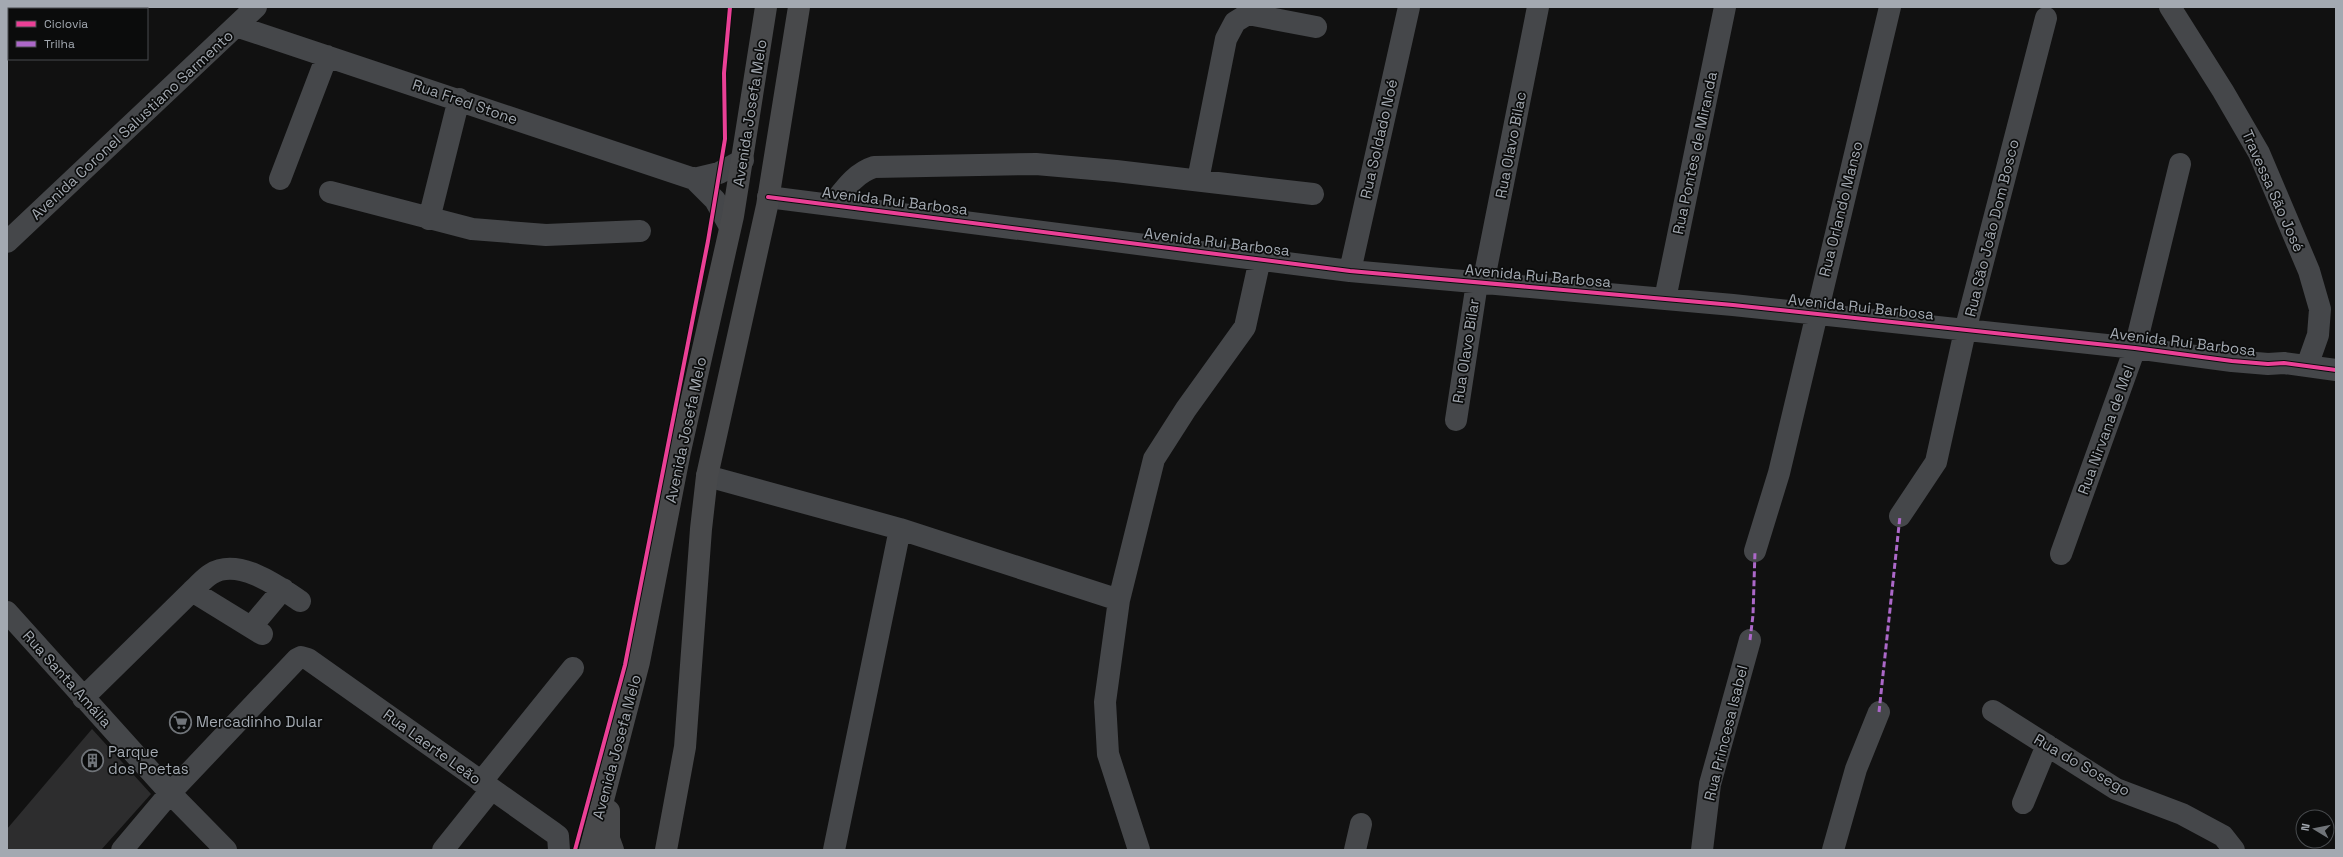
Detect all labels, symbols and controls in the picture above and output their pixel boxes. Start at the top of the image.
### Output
legend [8,8,148,60]
text: Ciclovia [44,16,88,32]
street label: Avenida Coronel Salustiano Sarmento [26,26,237,224]
text: Trilha [44,36,75,52]
street label: Avenida Josefa Melo [728,38,771,188]
street label: Rua Pontes de Miranda [1668,69,1721,236]
street label: Rua Fred Stone [410,75,520,128]
street label: Rua Soldado Noé [1356,77,1402,201]
street label: Rua Olavo Bilac [1491,90,1530,200]
street label: Travessa São José [2238,127,2309,255]
street label: Rua São João Dom Bosco [1960,137,2023,319]
street label: Rua Orlando Manso [1814,139,1867,279]
street label: Avenida Rui Barbosa [821,182,969,219]
street label: Avenida Rui Barbosa [1143,223,1291,260]
street label: Avenida Rui Barbosa [1464,260,1612,291]
street label: Avenida Rui Barbosa [1787,289,1935,324]
street label: Rua Olavo Bilar [1448,297,1483,405]
street label: Avenida Rui Barbosa [2109,323,2257,360]
street label: Avenida Josefa Melo [661,355,710,505]
street label: Rua Nirvana de Mel [2073,362,2138,497]
street label: Rua Santa Amália [19,626,116,731]
street label: Rua Princesa Isabel [1699,663,1752,803]
street label: Avenida Josefa Melo [588,672,645,821]
street label: Rua Laerte Leão [380,705,485,788]
supermarket icon: Mercadinho Dular [167,709,193,735]
place label: Mercadinho Dular [196,712,323,731]
street label: Rua do Sosego [2031,729,2134,800]
place label: Parque dos Poetas [108,742,189,778]
building icon: Parque dos Poetas [80,748,106,774]
north arrow [2295,809,2335,849]
text: N [2298,822,2313,832]

